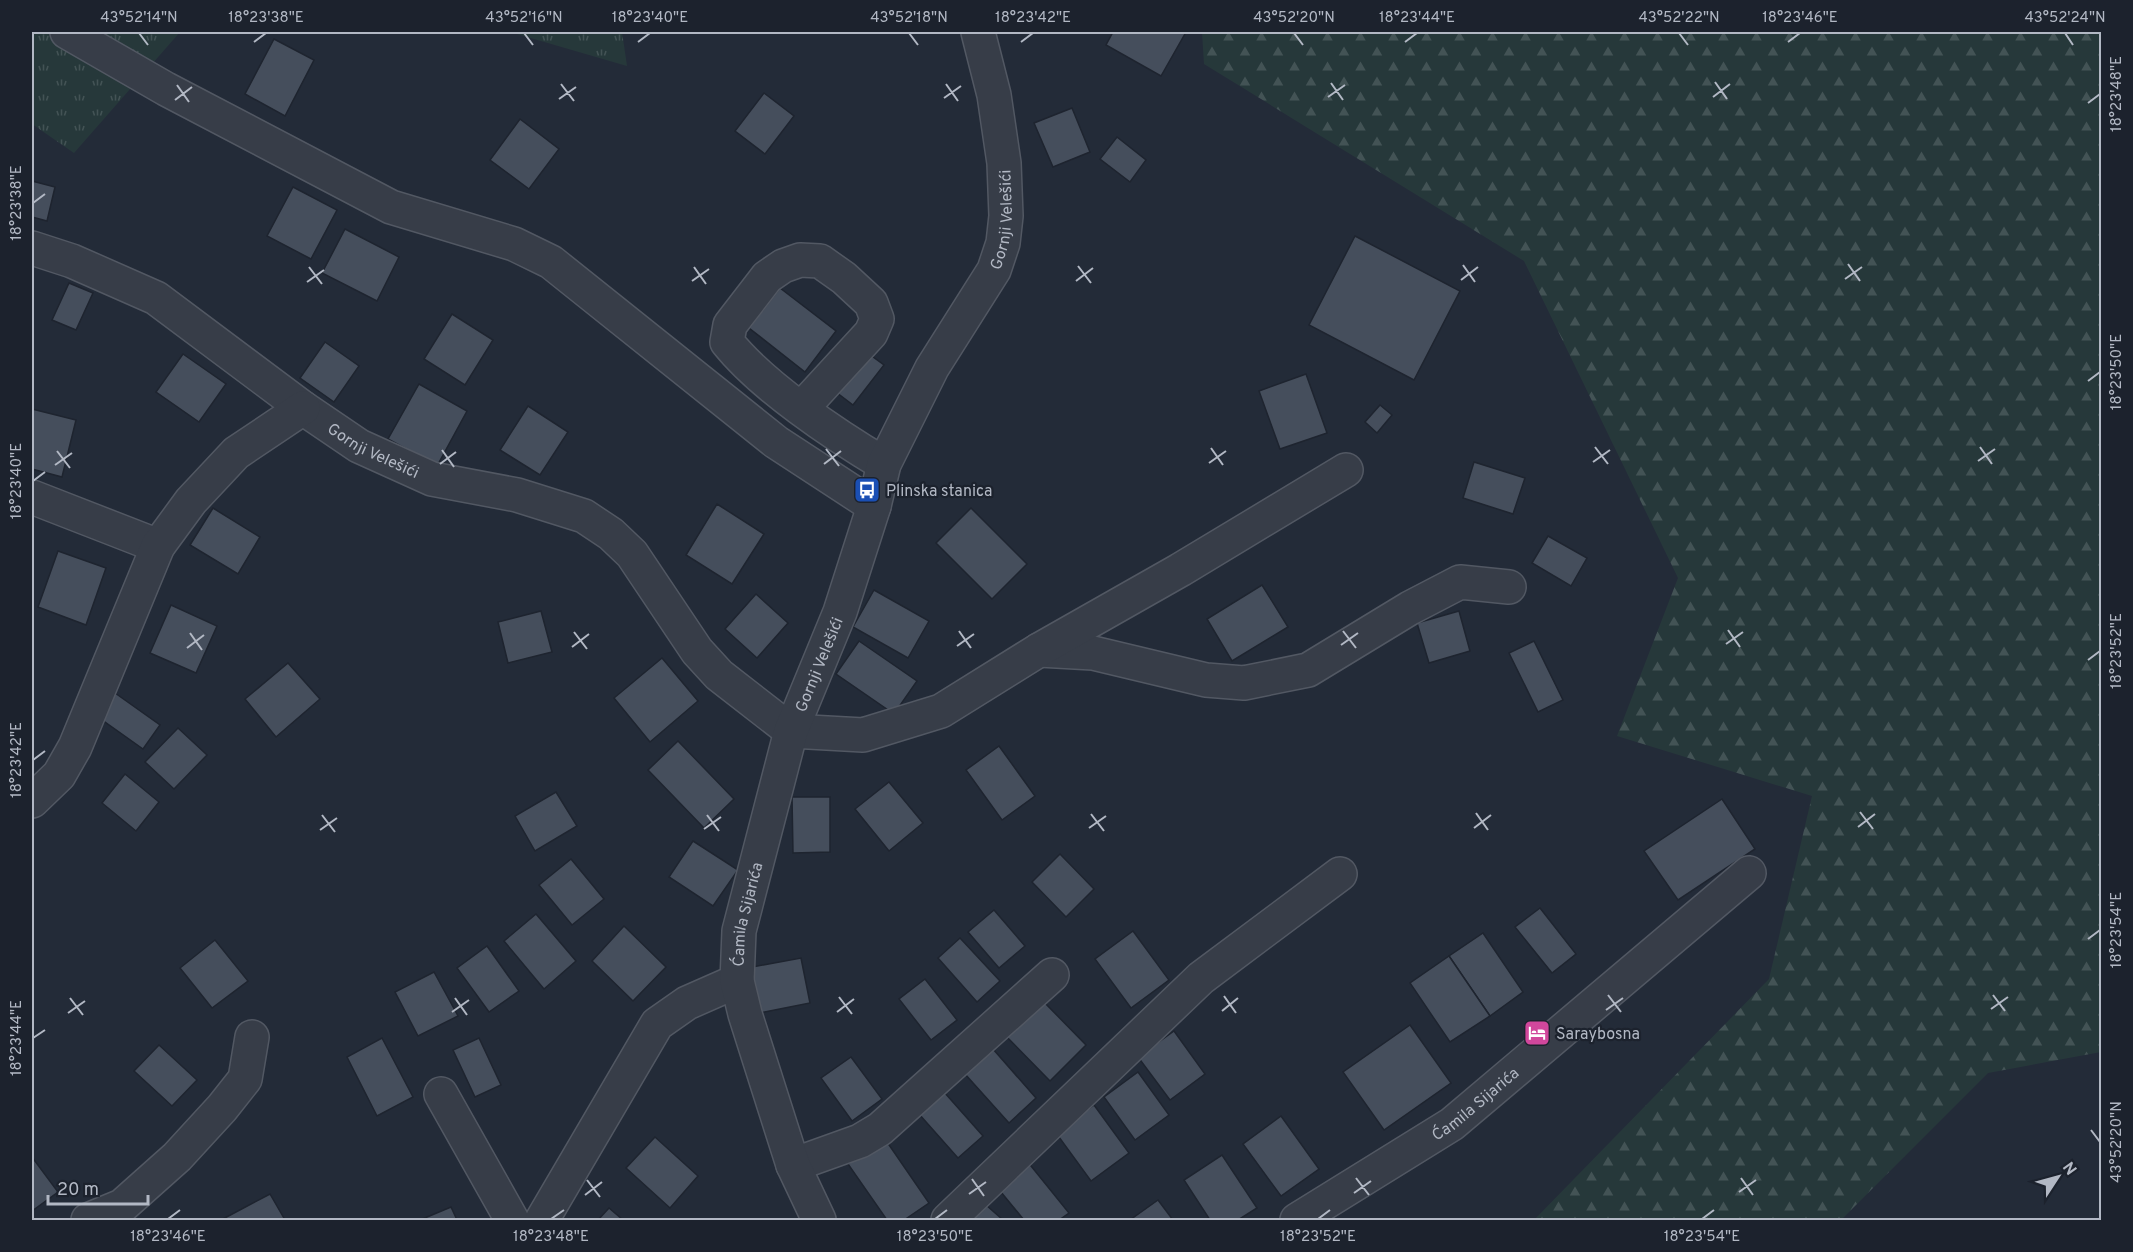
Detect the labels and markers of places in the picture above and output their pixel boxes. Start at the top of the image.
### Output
bus stop icon: Plinska stanica [852,475,882,505]
place label: Plinska stanica [886,482,992,502]
hotel icon: Saraybosna [1522,1018,1552,1048]
place label: Saraybosna [1556,1025,1640,1045]

